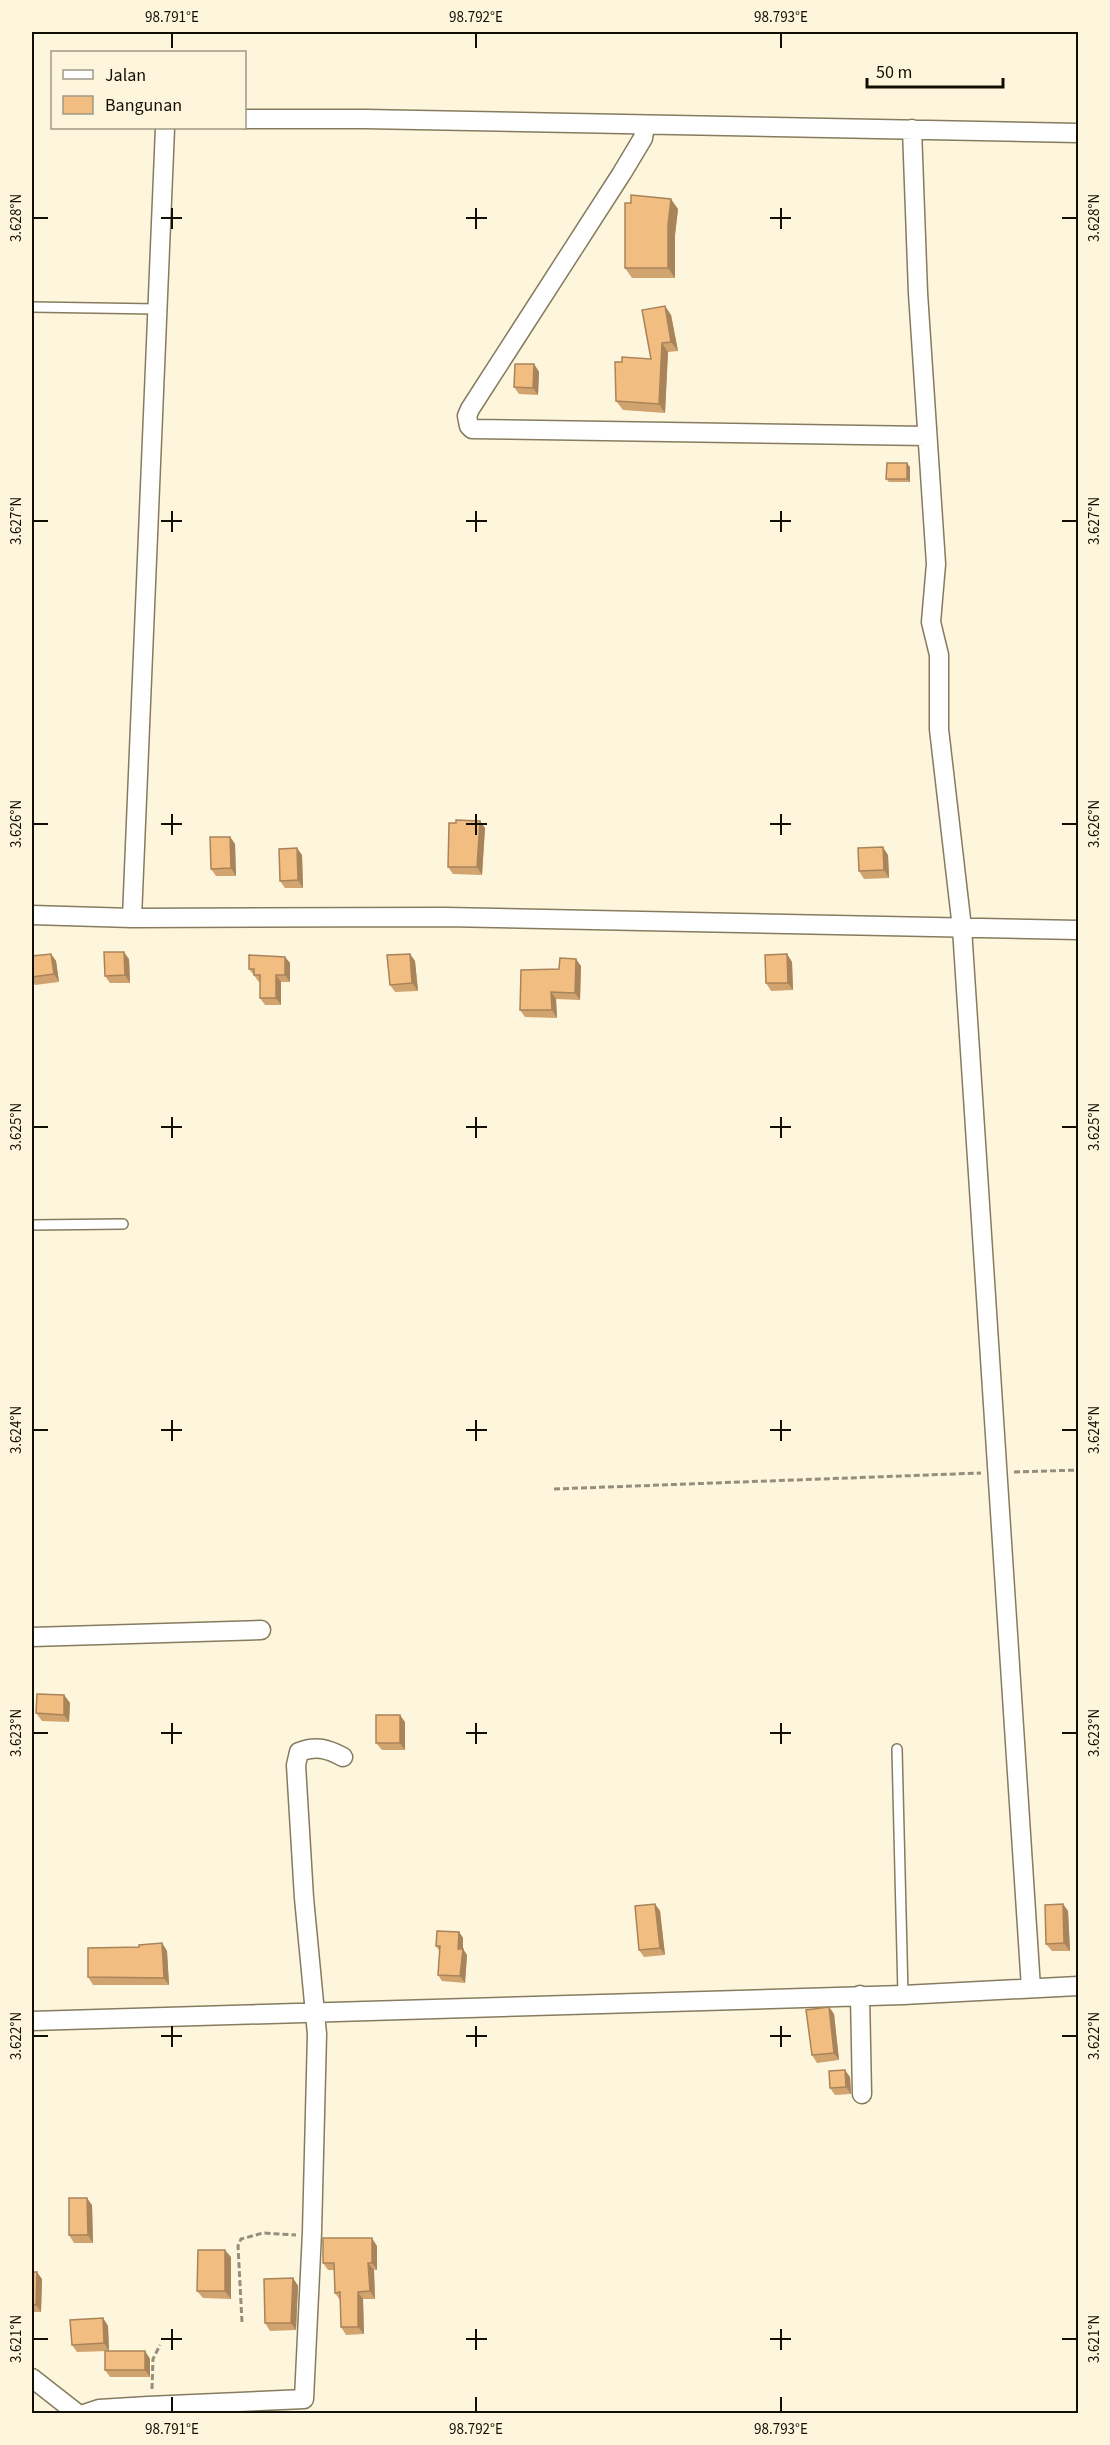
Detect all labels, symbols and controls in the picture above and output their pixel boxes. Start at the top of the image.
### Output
text: 98.791°E [145,7,199,28]
text: 98.792°E [449,7,503,28]
text: 98.793°E [754,7,808,28]
legend [51,51,246,129]
scale bar [867,51,1004,89]
text: 50 m [876,60,912,85]
text: Jalan [105,63,146,88]
text: Bangunan [105,93,182,118]
text: 3.628°N [6,194,27,242]
text: 3.628°N [1084,194,1105,242]
text: 3.627°N [6,497,27,545]
text: 3.627°N [1084,497,1105,545]
text: 3.626°N [6,800,27,848]
text: 3.626°N [1084,800,1105,848]
text: 3.625°N [6,1103,27,1151]
text: 3.625°N [1084,1103,1105,1151]
text: 3.624°N [6,1406,27,1454]
text: 3.624°N [1084,1406,1105,1454]
text: 3.623°N [6,1709,27,1757]
text: 3.623°N [1084,1709,1105,1757]
text: 3.622°N [6,2012,27,2060]
text: 3.622°N [1084,2012,1105,2060]
text: 3.621°N [6,2315,27,2363]
text: 3.621°N [1084,2315,1105,2363]
text: 98.791°E [145,2419,199,2440]
text: 98.792°E [449,2419,503,2440]
text: 98.793°E [754,2419,808,2440]

